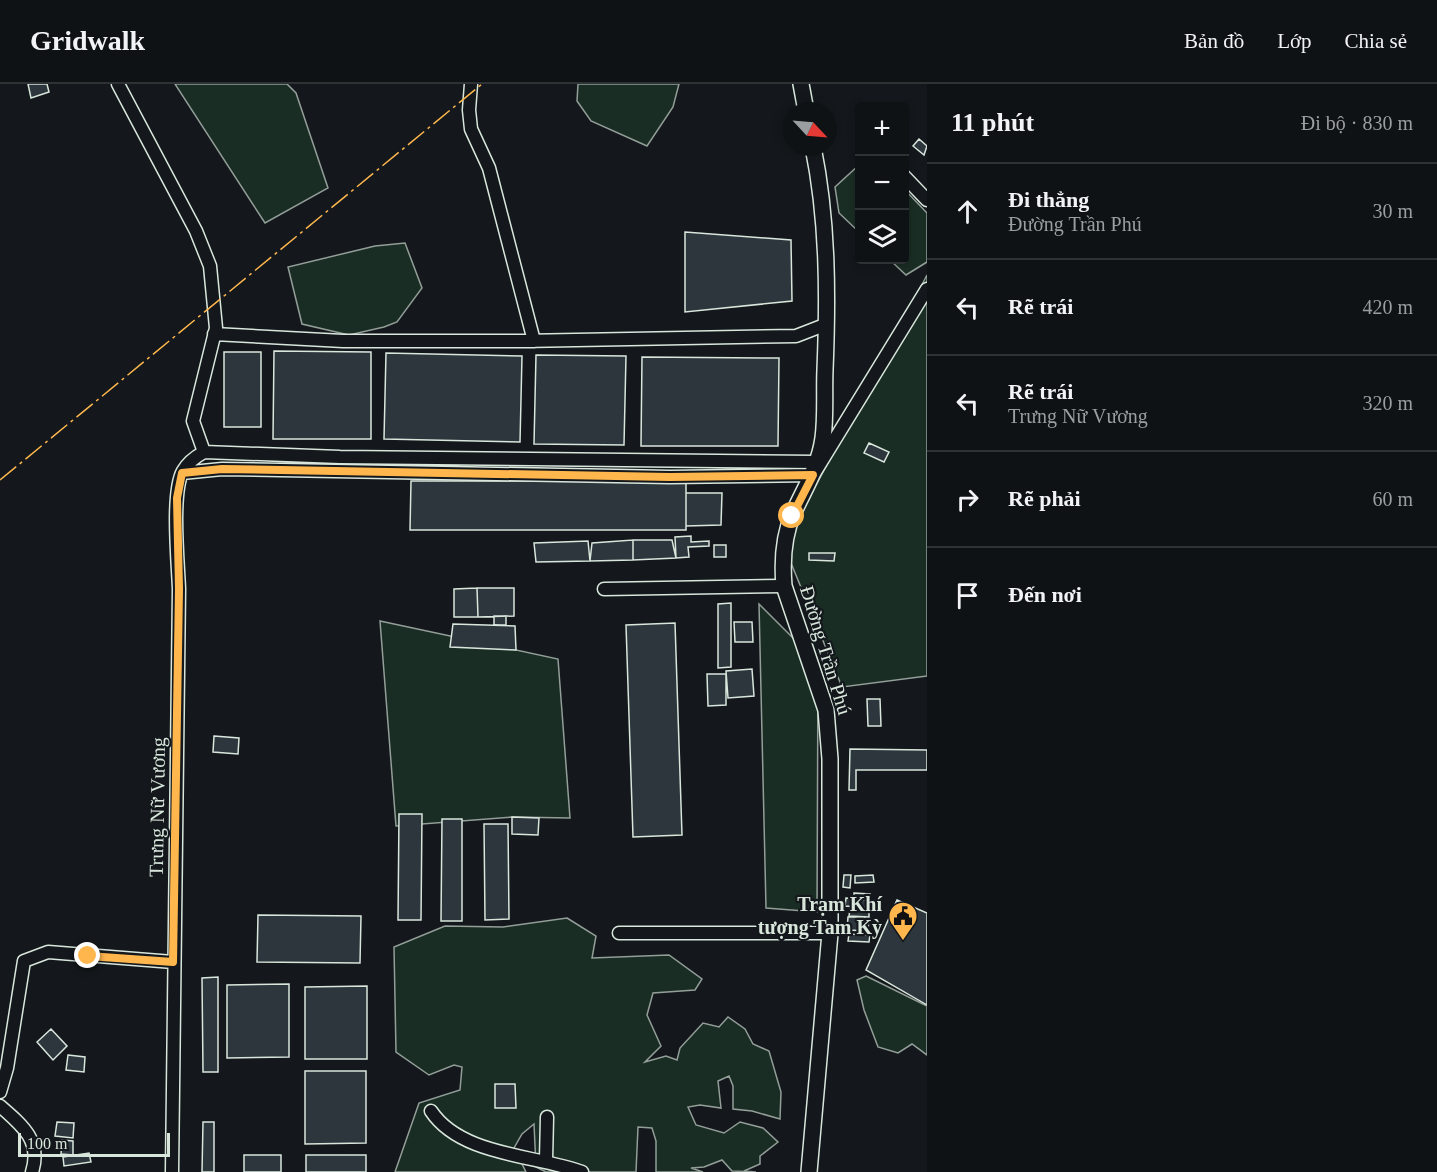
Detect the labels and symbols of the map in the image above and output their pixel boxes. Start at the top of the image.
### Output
north arrow [783,102,837,156]
route start [778,502,804,528]
street label: Đường Trần Phú [795,583,856,717]
street label: Trưng Nữ Vương [145,737,170,877]
place label: Trạm Khí tượng Tam Kỳ [758,893,882,939]
public building icon: Trạm Khí tượng Tam Kỳ [887,900,919,942]
route end [74,942,100,968]
scale bar [18,1130,170,1158]

